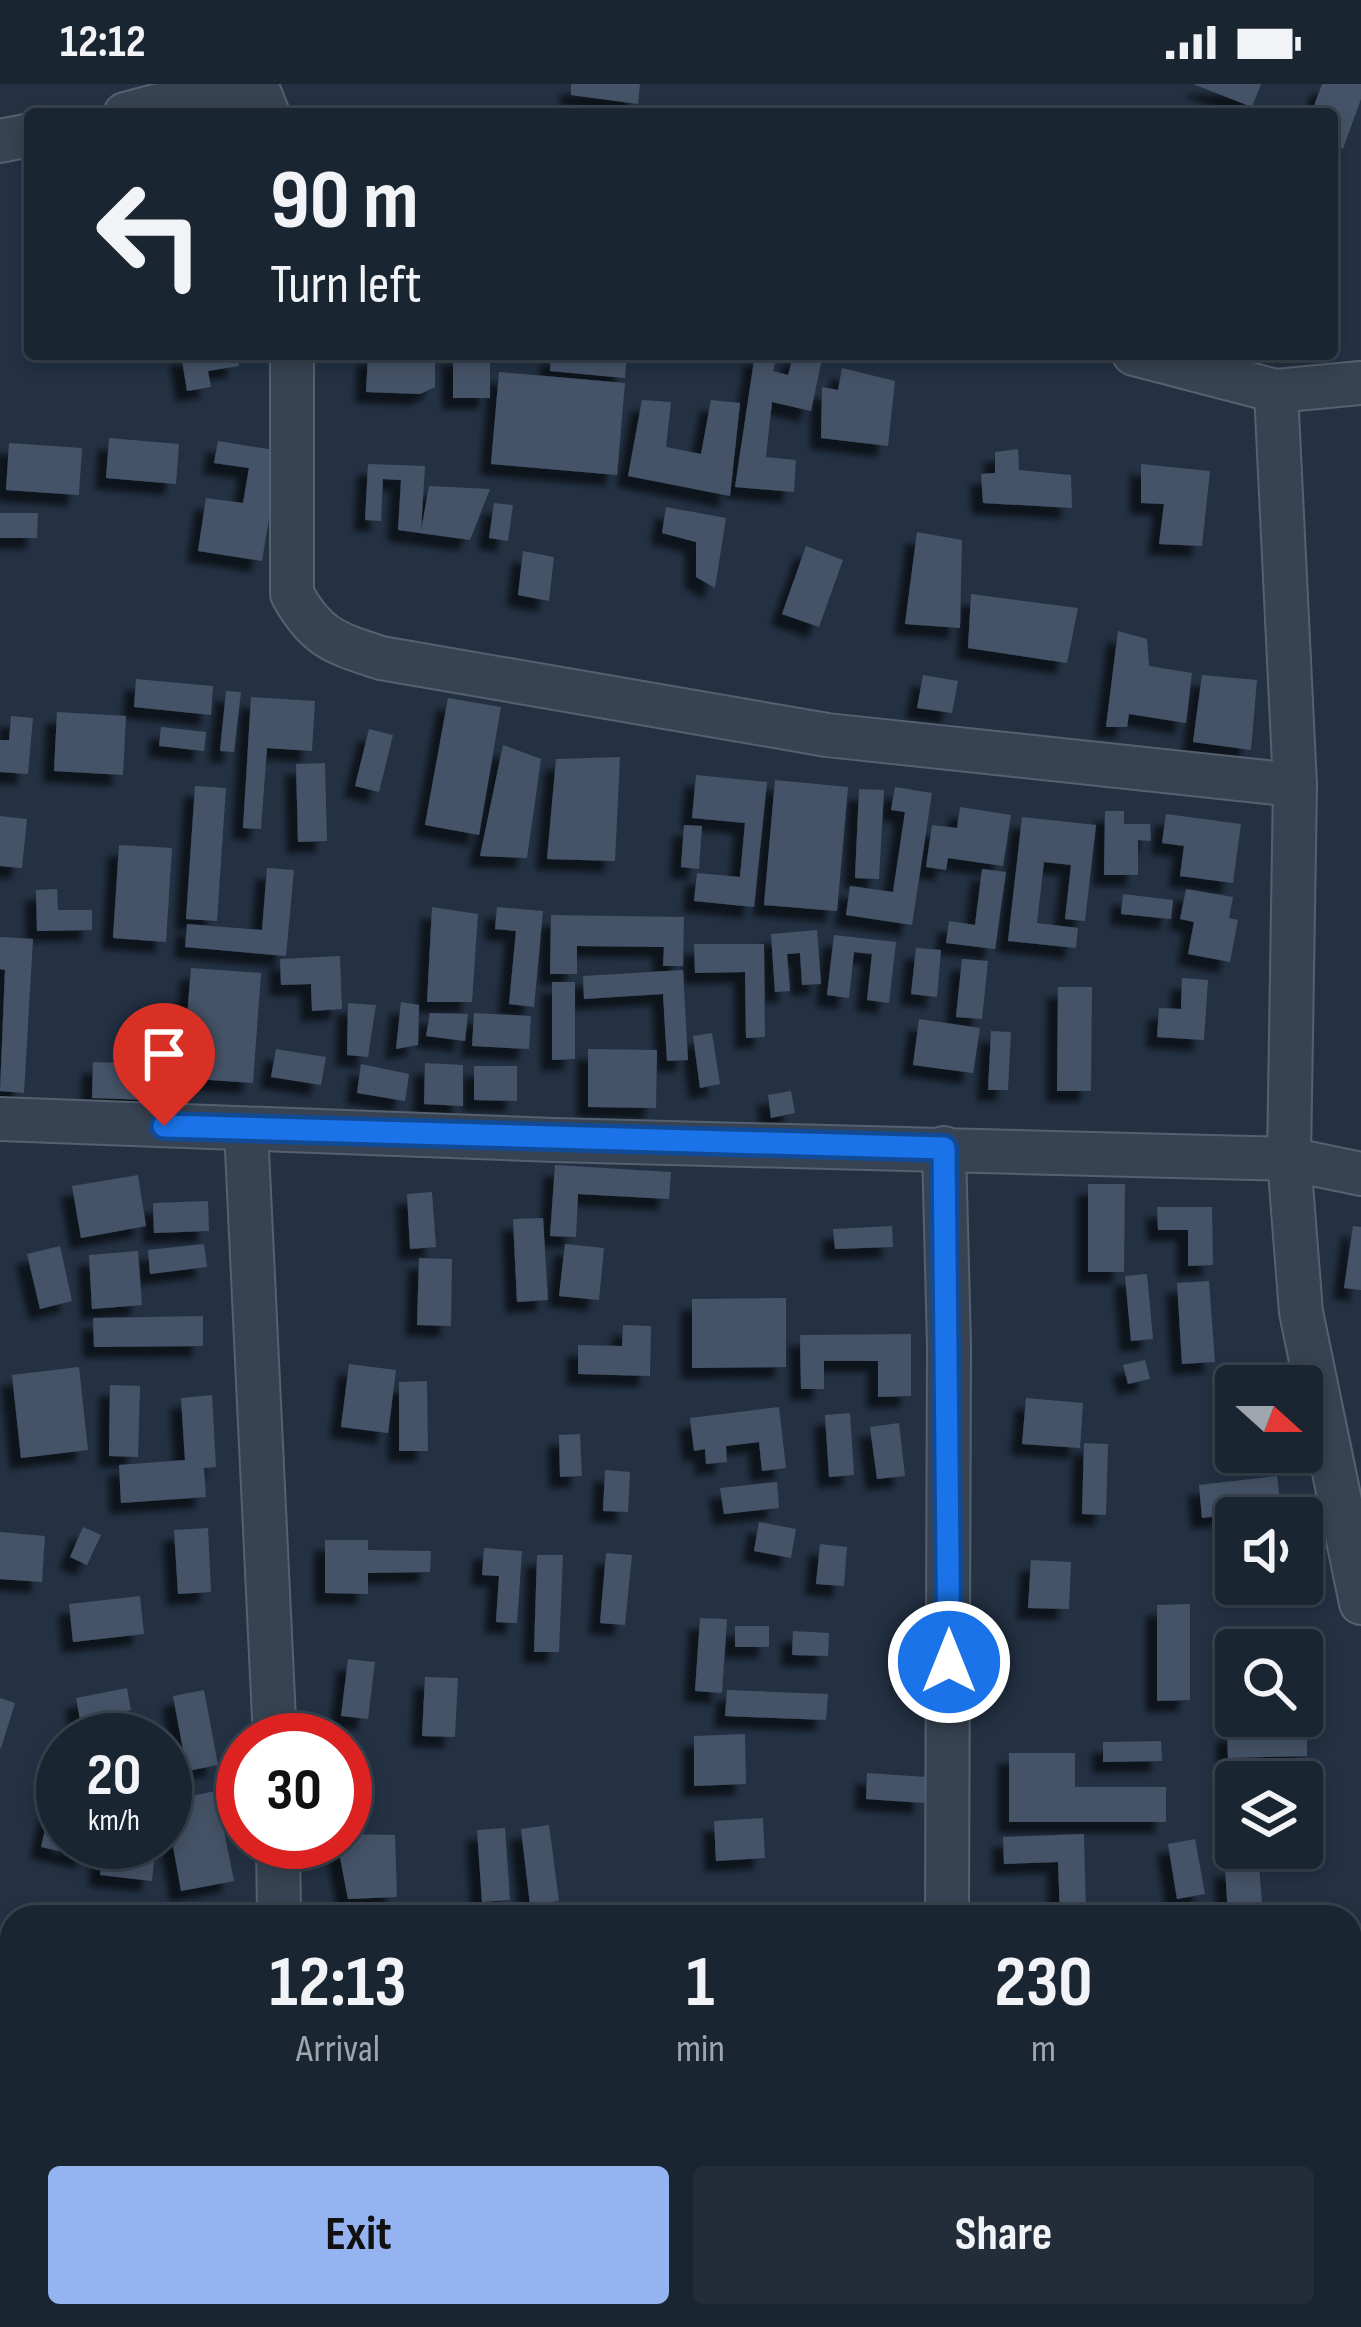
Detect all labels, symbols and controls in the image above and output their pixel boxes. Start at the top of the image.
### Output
text: 12:12 [60,15,146,70]
text: 90 m [270,151,419,252]
icon: left [72,156,228,312]
text: Turn left [270,253,422,318]
pin [113,1003,215,1126]
icon: arrive [131,1021,197,1087]
north arrow [1215,1365,1323,1473]
map controls [1215,1365,1323,1869]
button: sound [1215,1497,1323,1605]
position arrow [886,1599,1012,1725]
button: search [1215,1629,1323,1737]
speed limit sign: 30 [216,1713,372,1869]
text: 20 [87,1740,141,1812]
button: layers [1215,1761,1323,1869]
text: km/h [88,1803,140,1839]
text: 12:13 [269,1940,407,2027]
text: 1 [686,1940,715,2027]
text: 230 [994,1940,1093,2027]
text: Arrival [296,2026,380,2073]
text: min [676,2026,725,2073]
text: m [1031,2026,1056,2073]
button: Exit [48,2166,669,2304]
button: Share [693,2166,1314,2304]

